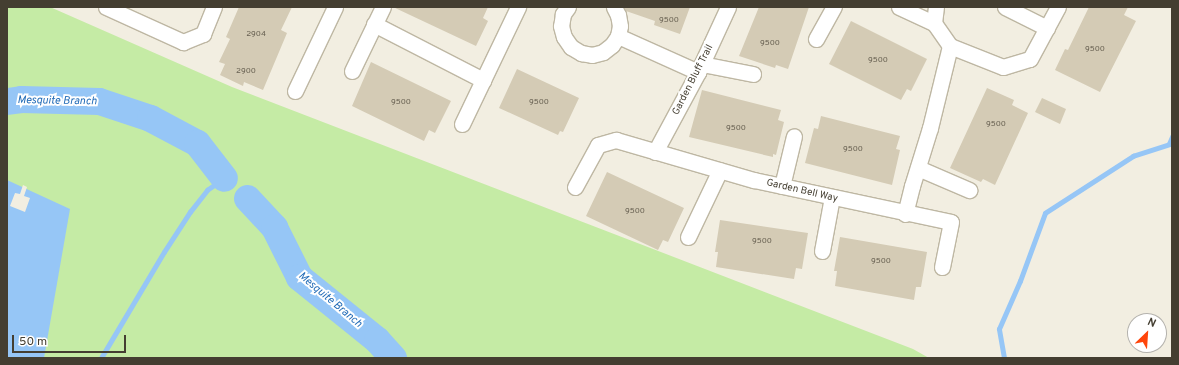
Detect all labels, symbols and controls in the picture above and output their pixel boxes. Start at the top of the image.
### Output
house number: 9500 [659,16,679,26]
house number: 2904 [246,30,266,40]
house number: 9500 [760,39,780,49]
street label: Garden Bluff Trail [670,43,716,117]
house number: 9500 [1085,45,1105,55]
house number: 9500 [868,56,888,66]
house number: 2900 [236,67,256,77]
water label: Mesquite Branch [17,94,97,108]
house number: 9500 [391,98,411,108]
house number: 9500 [529,98,549,108]
house number: 9500 [986,120,1006,130]
house number: 9500 [726,124,746,134]
house number: 9500 [843,145,863,155]
street label: Garden Bell Way [765,177,839,205]
house number: 9500 [625,207,645,217]
house number: 9500 [752,237,772,247]
house number: 9500 [871,257,891,267]
water label: Mesquite Branch [295,269,365,331]
north arrow [1127,313,1167,353]
text: N [1145,315,1158,331]
scale bar [14,327,128,353]
text: 50 m [19,334,47,350]

